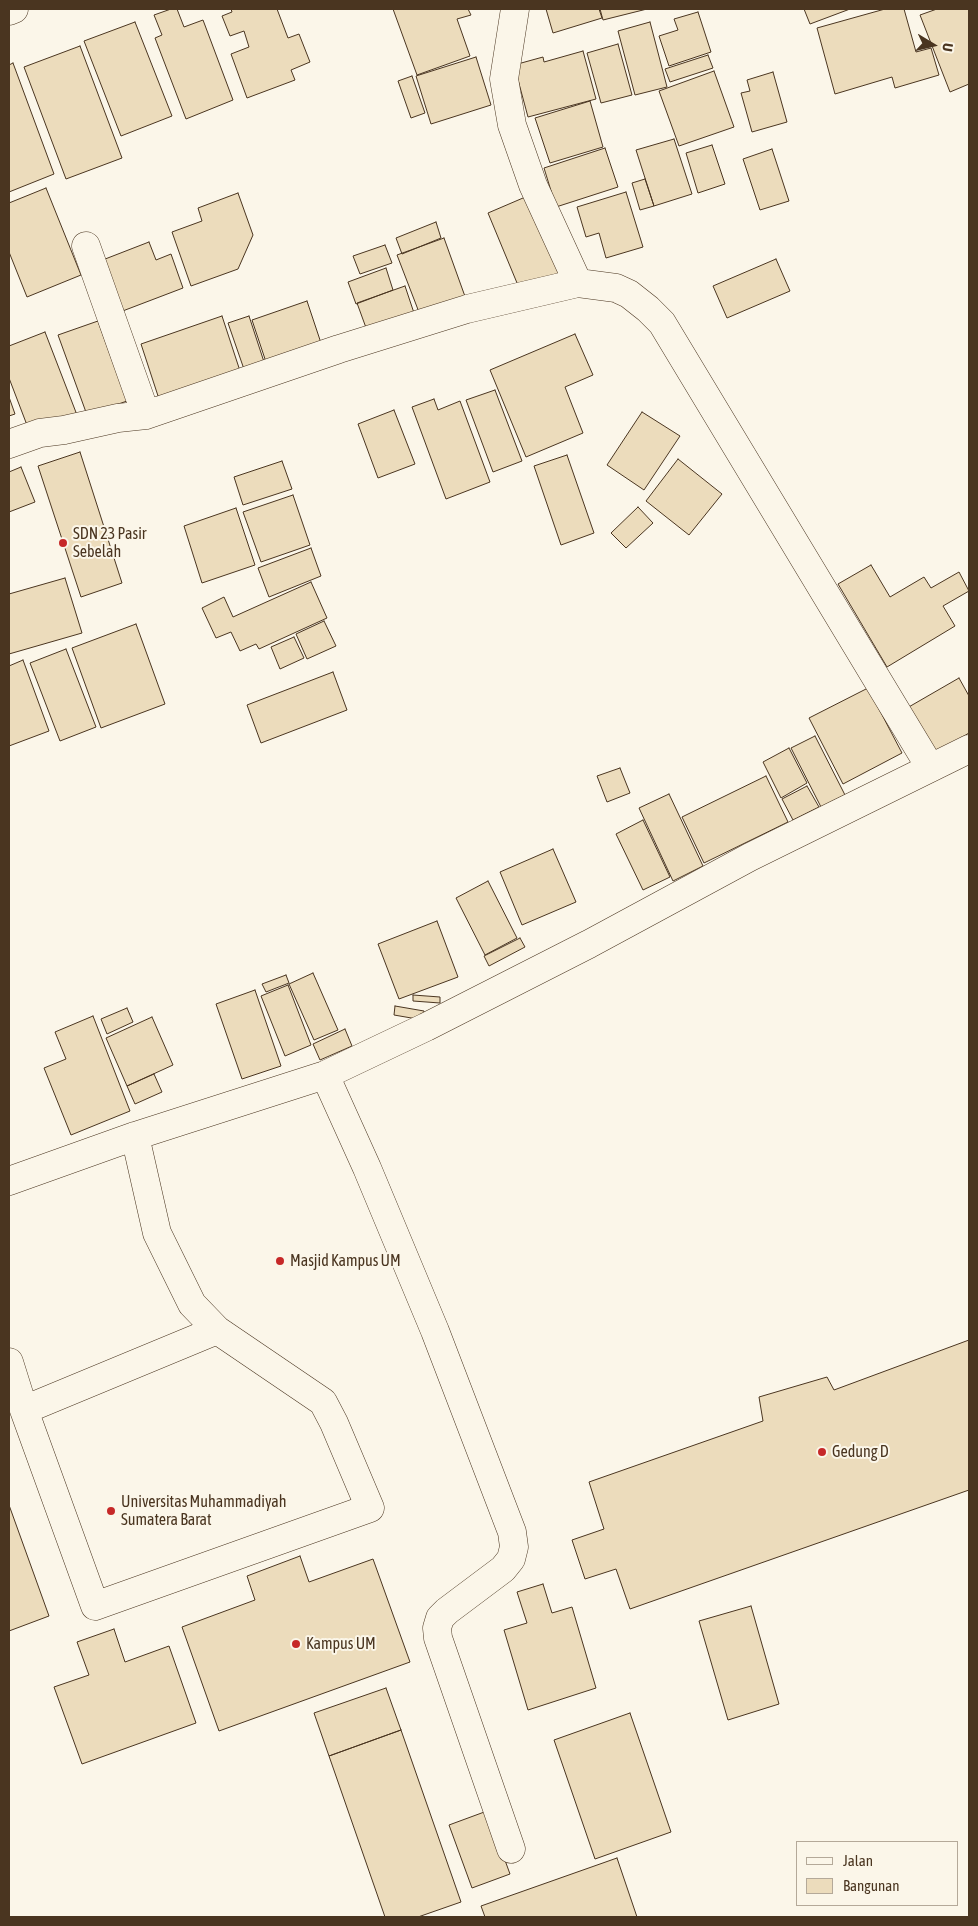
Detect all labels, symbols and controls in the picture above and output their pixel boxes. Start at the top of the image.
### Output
north arrow [908,20,958,70]
text: U [939,42,956,53]
place label: SDN 23 Pasir Sebelah [73,524,147,562]
marker: SDN 23 Pasir Sebelah [57,537,69,549]
place label: Masjid Kampus UM [290,1251,401,1271]
marker: Masjid Kampus UM [274,1255,286,1267]
place label: Gedung D [832,1442,889,1462]
marker: Gedung D [816,1446,828,1458]
place label: Universitas Muhammadiyah Sumatera Barat [121,1492,287,1530]
marker: Universitas Muhammadiyah Sumatera Barat [105,1505,117,1517]
place label: Kampus UM [306,1634,376,1654]
marker: Kampus UM [290,1638,302,1650]
legend [796,1841,958,1906]
text: Jalan [843,1852,873,1869]
text: Bangunan [843,1877,900,1894]

